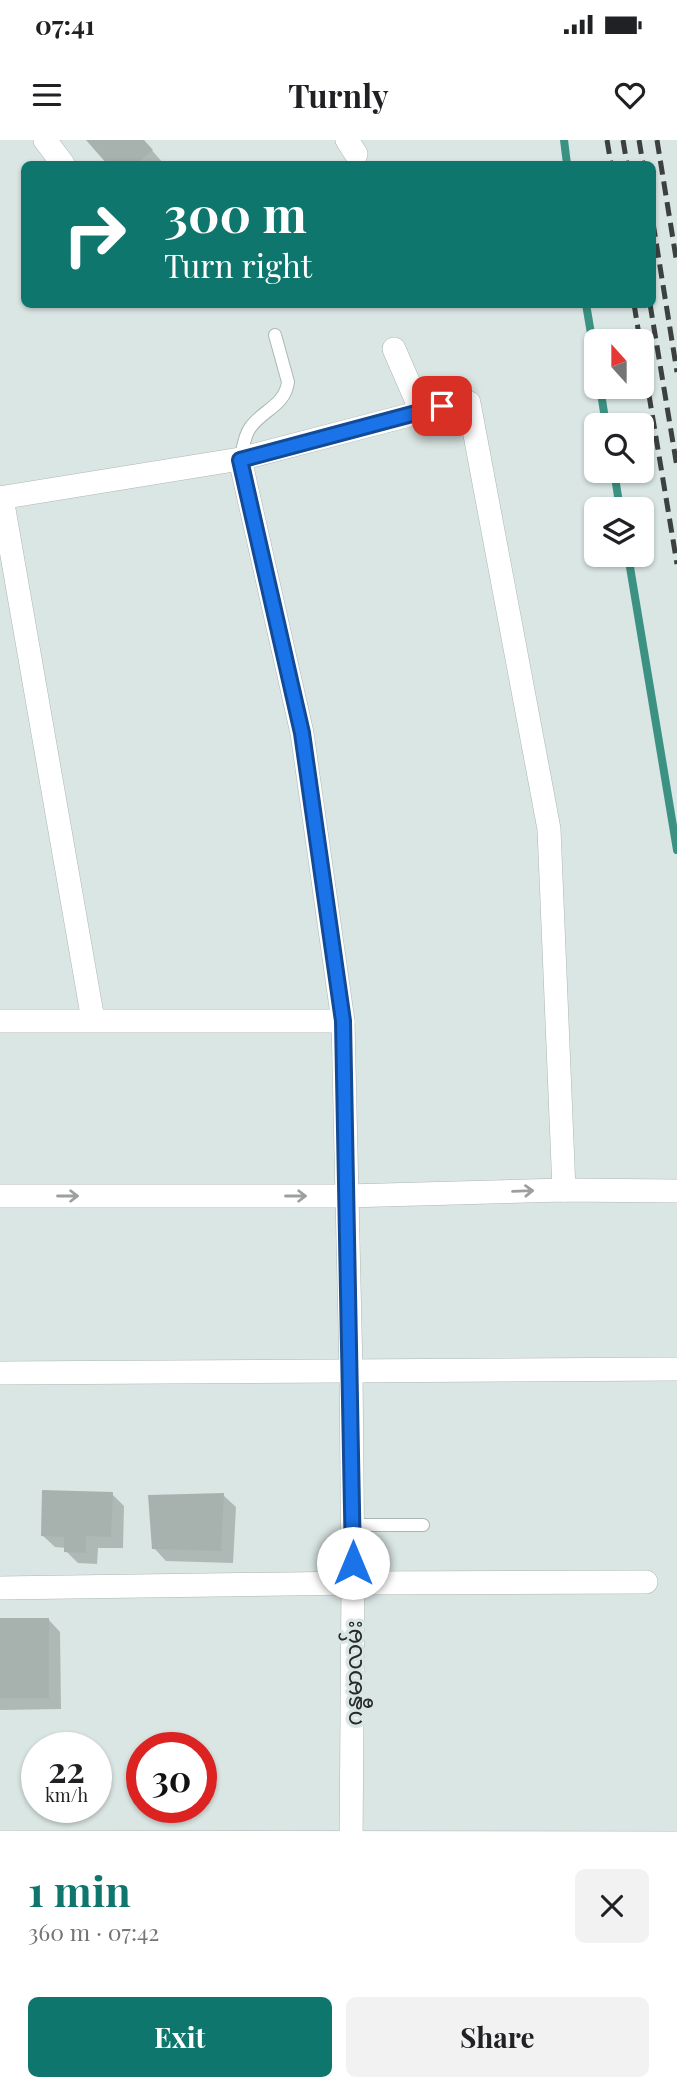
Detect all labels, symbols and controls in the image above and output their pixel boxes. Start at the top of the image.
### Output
text: 07:41 [35,7,95,42]
text: Turnly [288,73,389,116]
icon: menu [28,76,66,114]
icon: heart [611,76,649,114]
text: 300 m [164,180,307,245]
icon: right [49,189,140,280]
text: Turn right [164,243,312,286]
north arrow [584,329,654,399]
map controls [584,329,654,567]
pin [412,376,472,436]
icon: arrive [423,387,461,425]
button: search [584,413,654,483]
button: layers [584,497,654,567]
one-way arrow [511,1185,534,1198]
one-way arrow [56,1189,79,1203]
one-way arrow [284,1189,307,1203]
position arrow [316,1526,390,1600]
street label: ဂန္ဓမာလမ်း [337,1620,373,1726]
speed limit sign: 30 [126,1732,217,1823]
text: 22 [48,1745,85,1792]
text: km/h [45,1783,88,1807]
text: 1 min [28,1862,131,1918]
button: close [575,1869,649,1943]
text: 360 m · 07:42 [28,1916,159,1947]
button: Exit [28,1997,332,2077]
button: Share [346,1997,649,2077]

